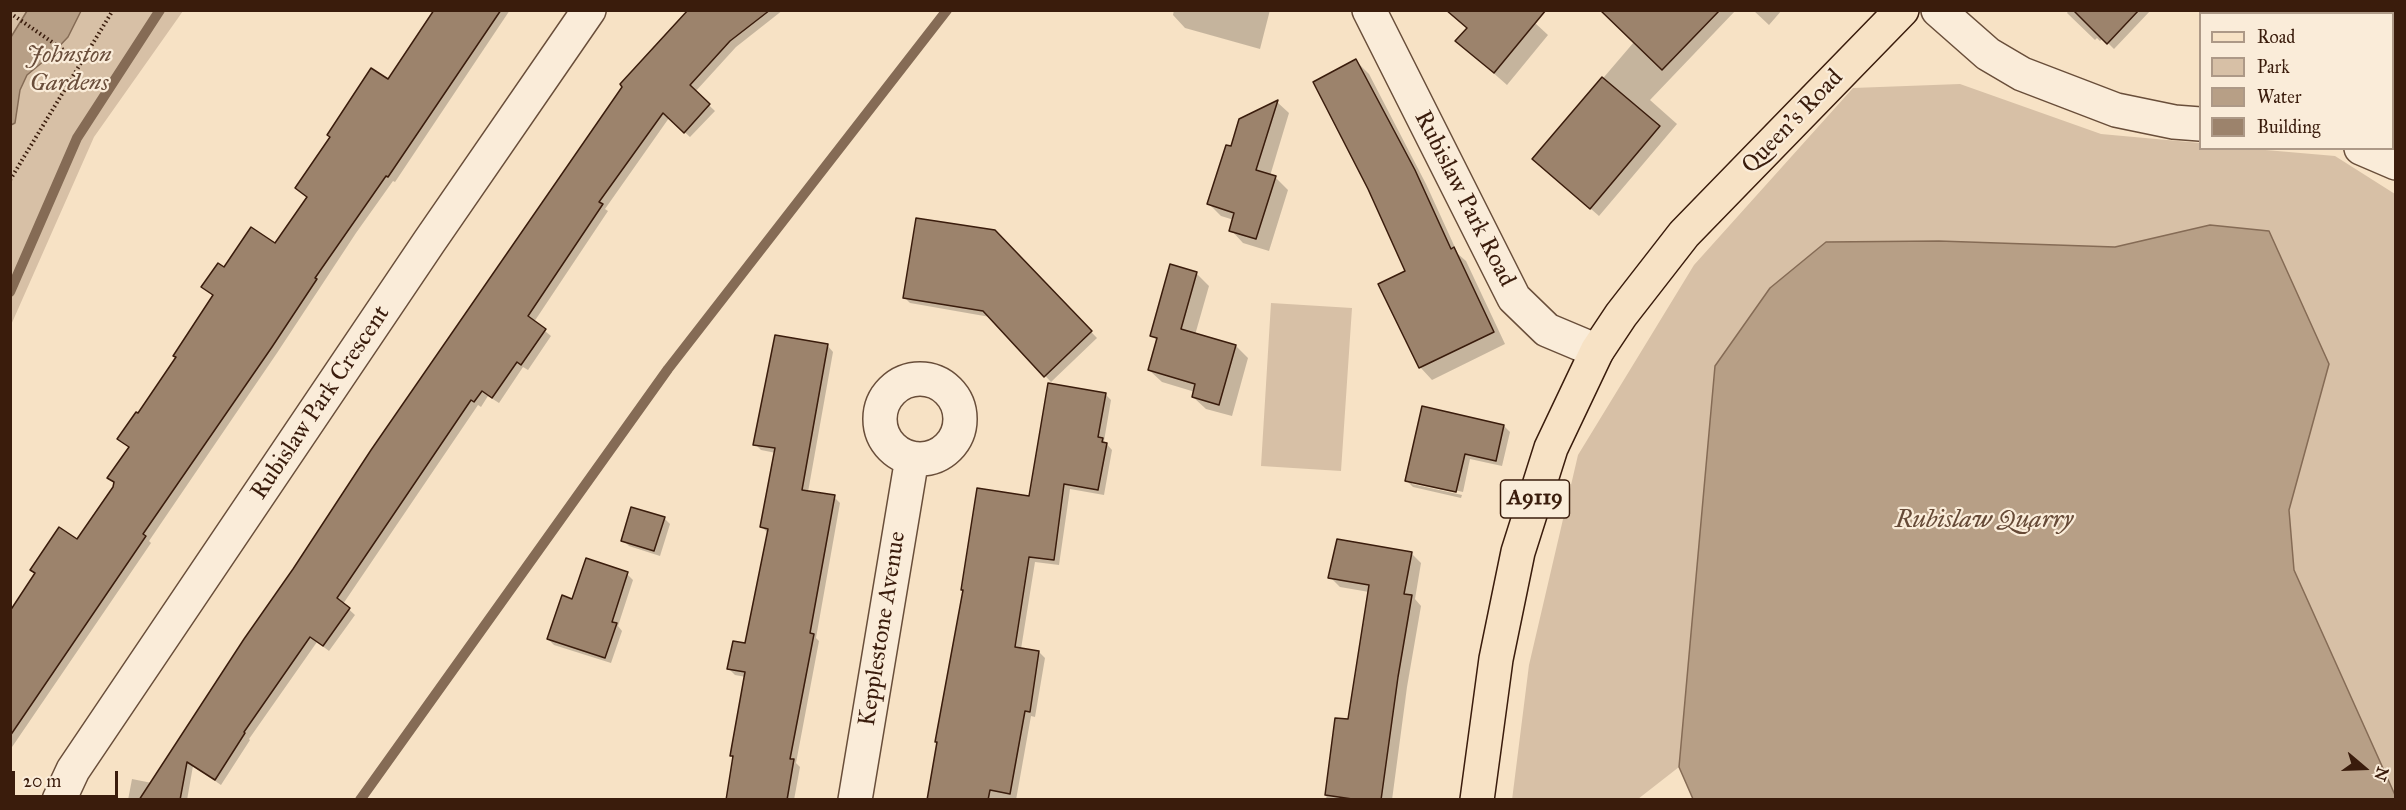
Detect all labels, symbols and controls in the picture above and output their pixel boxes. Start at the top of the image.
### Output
legend [2199,12,2394,150]
text: Road [2257,26,2295,48]
park label: Johnston Gardens [26,42,112,98]
text: Park [2257,56,2290,78]
street label: Queen's Road [1736,64,1850,180]
text: Water [2257,86,2301,108]
street label: Rubislaw Park Road [1407,106,1521,292]
text: Building [2257,116,2320,138]
street label: Rubislaw Park Crescent [245,301,397,505]
road number: A9119 [1500,480,1570,518]
water label: Rubislaw Quarry [1895,505,2073,537]
street label: Kepplestone Avenue [853,530,913,728]
north arrow [2334,738,2394,798]
scale bar [15,759,122,797]
text: N [2370,765,2393,784]
text: 20 m [23,770,61,792]

